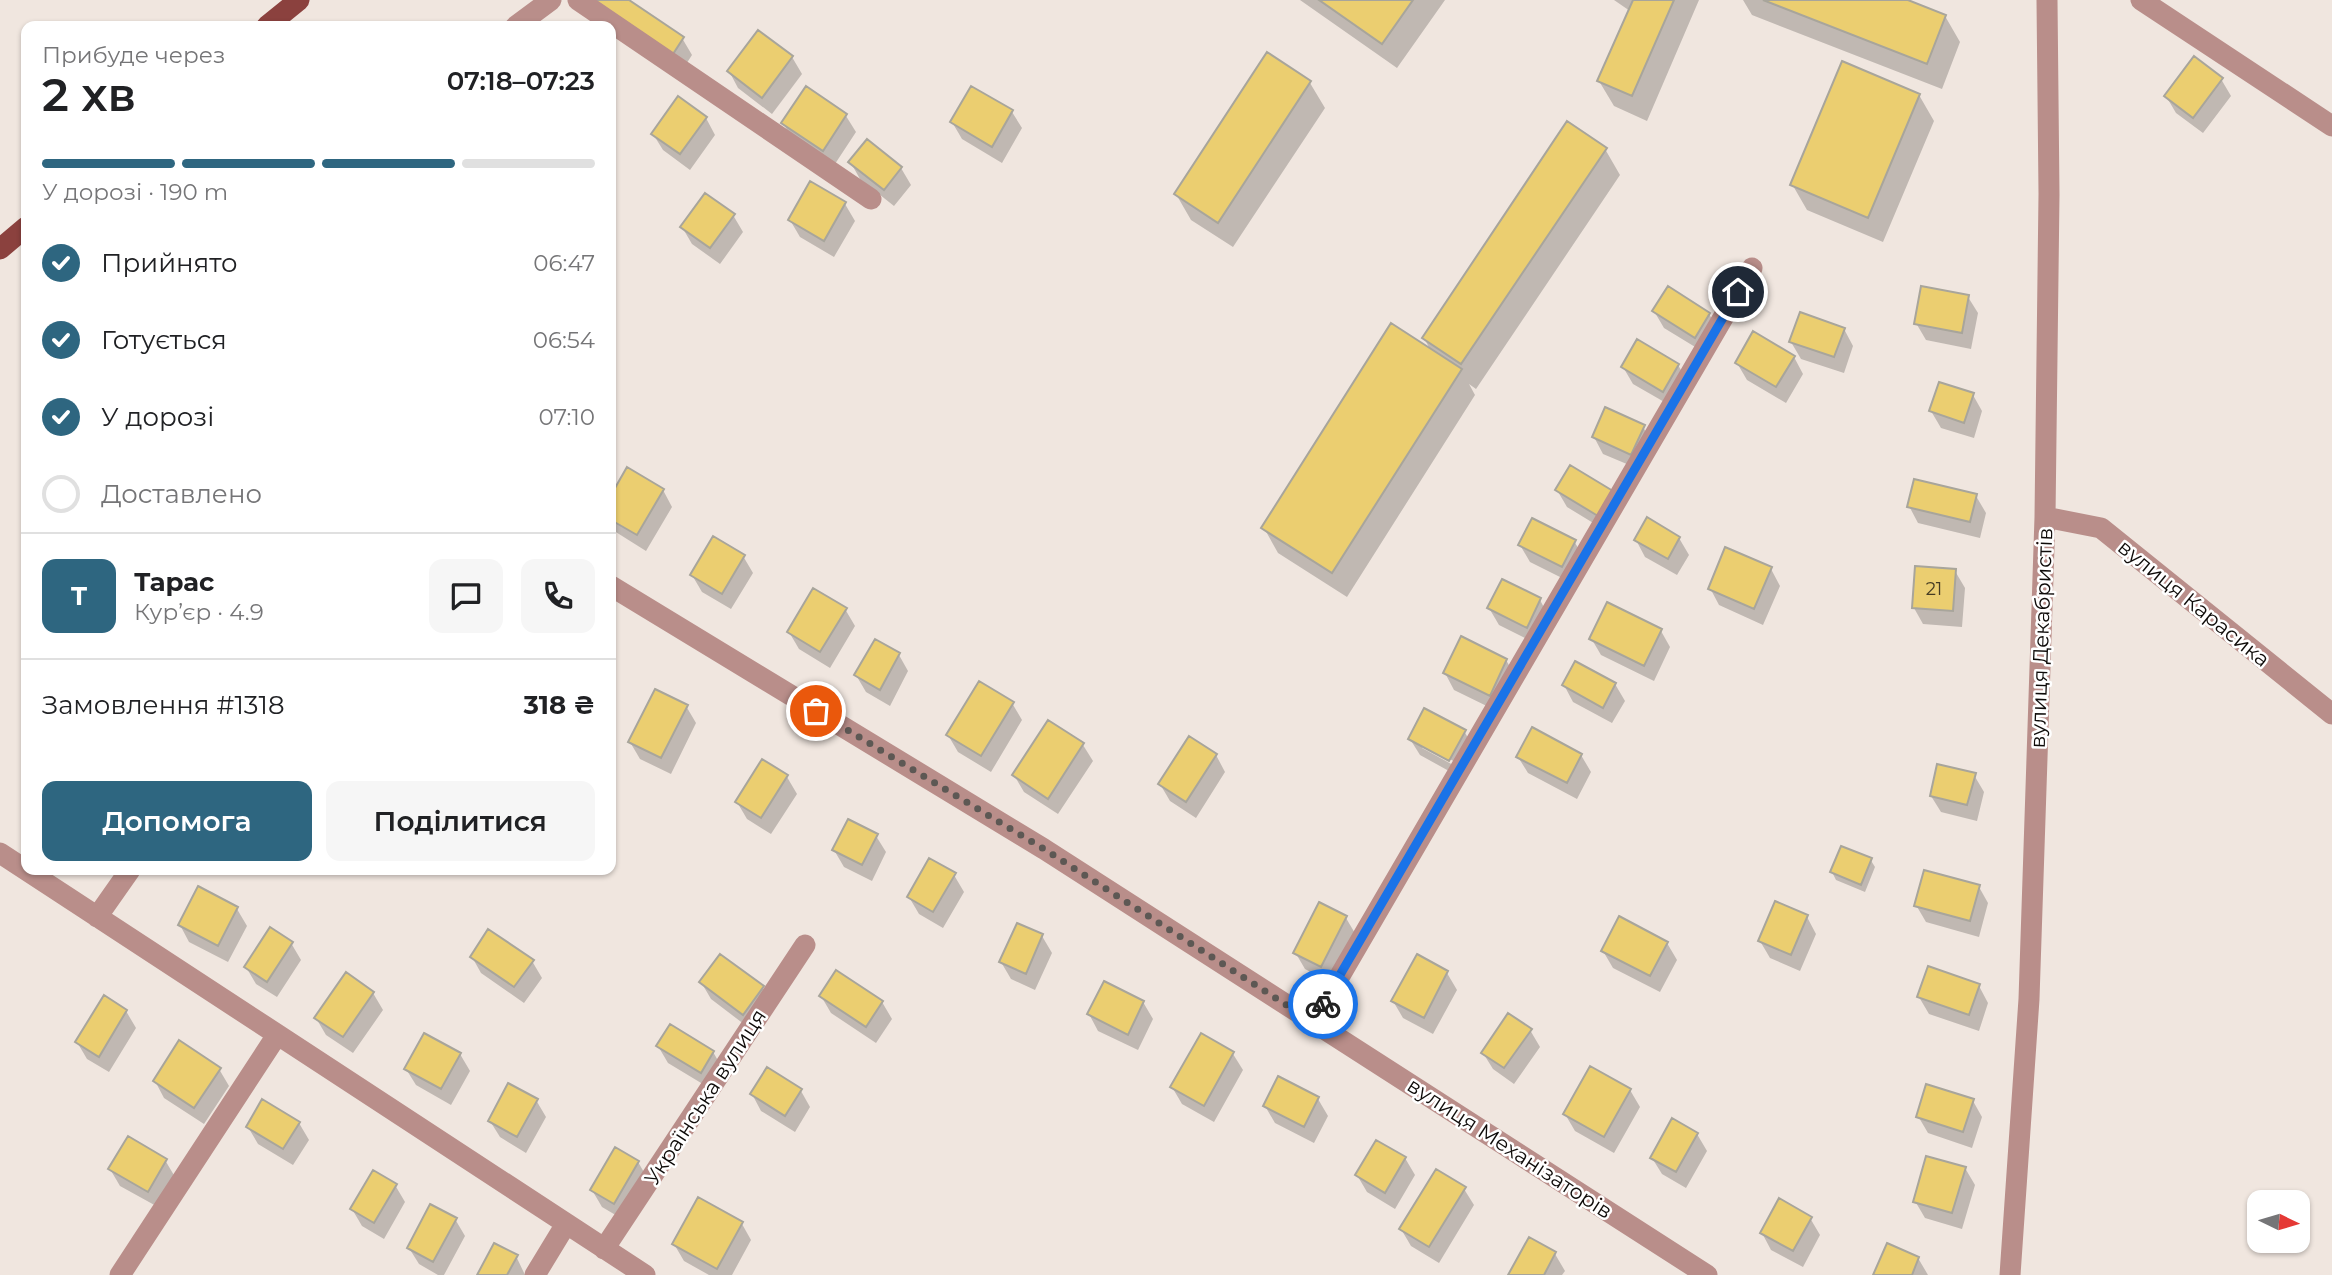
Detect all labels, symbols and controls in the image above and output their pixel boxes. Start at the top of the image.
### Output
text: Прибуде через [42,41,225,69]
text: 07:18–07:23 [447,65,595,97]
text: 2 хв [42,66,136,123]
text: У дорозі · 190 m [42,178,228,206]
icon: check [42,244,80,282]
text: Прийнято [101,247,238,279]
text: 06:47 [533,249,595,277]
pin [1708,262,1768,322]
icon: home [1719,273,1757,311]
icon: check [42,321,80,359]
text: Готується [101,324,227,356]
text: 06:54 [533,326,595,354]
icon: check [42,398,80,436]
text: У дорозі [101,401,214,433]
text: 07:10 [538,403,595,431]
text: Доставлено [101,478,262,510]
street label: вулиця Декабристів [2025,527,2057,749]
street label: вулиця Карасика [2113,534,2275,672]
button: chat [429,559,503,633]
button: phone [521,559,595,633]
text: Тарас [134,566,214,598]
house number: 21 [1926,578,1942,600]
text: Т [71,580,87,612]
text: Кур’єр · 4.9 [134,598,264,626]
pin [786,681,846,741]
text: Замовлення #1318 [42,689,284,721]
text: 318 ₴ [523,689,595,721]
icon: bag [797,692,835,730]
button: Допомога [42,781,312,861]
button: Поділитися [326,781,595,861]
courier [1288,969,1358,1039]
icon: bike [1304,985,1342,1023]
street label: Українська вулиця [639,1005,771,1189]
street label: вулиця Механізаторів [1403,1072,1617,1224]
north arrow [2247,1190,2310,1253]
map controls [2247,1190,2310,1253]

